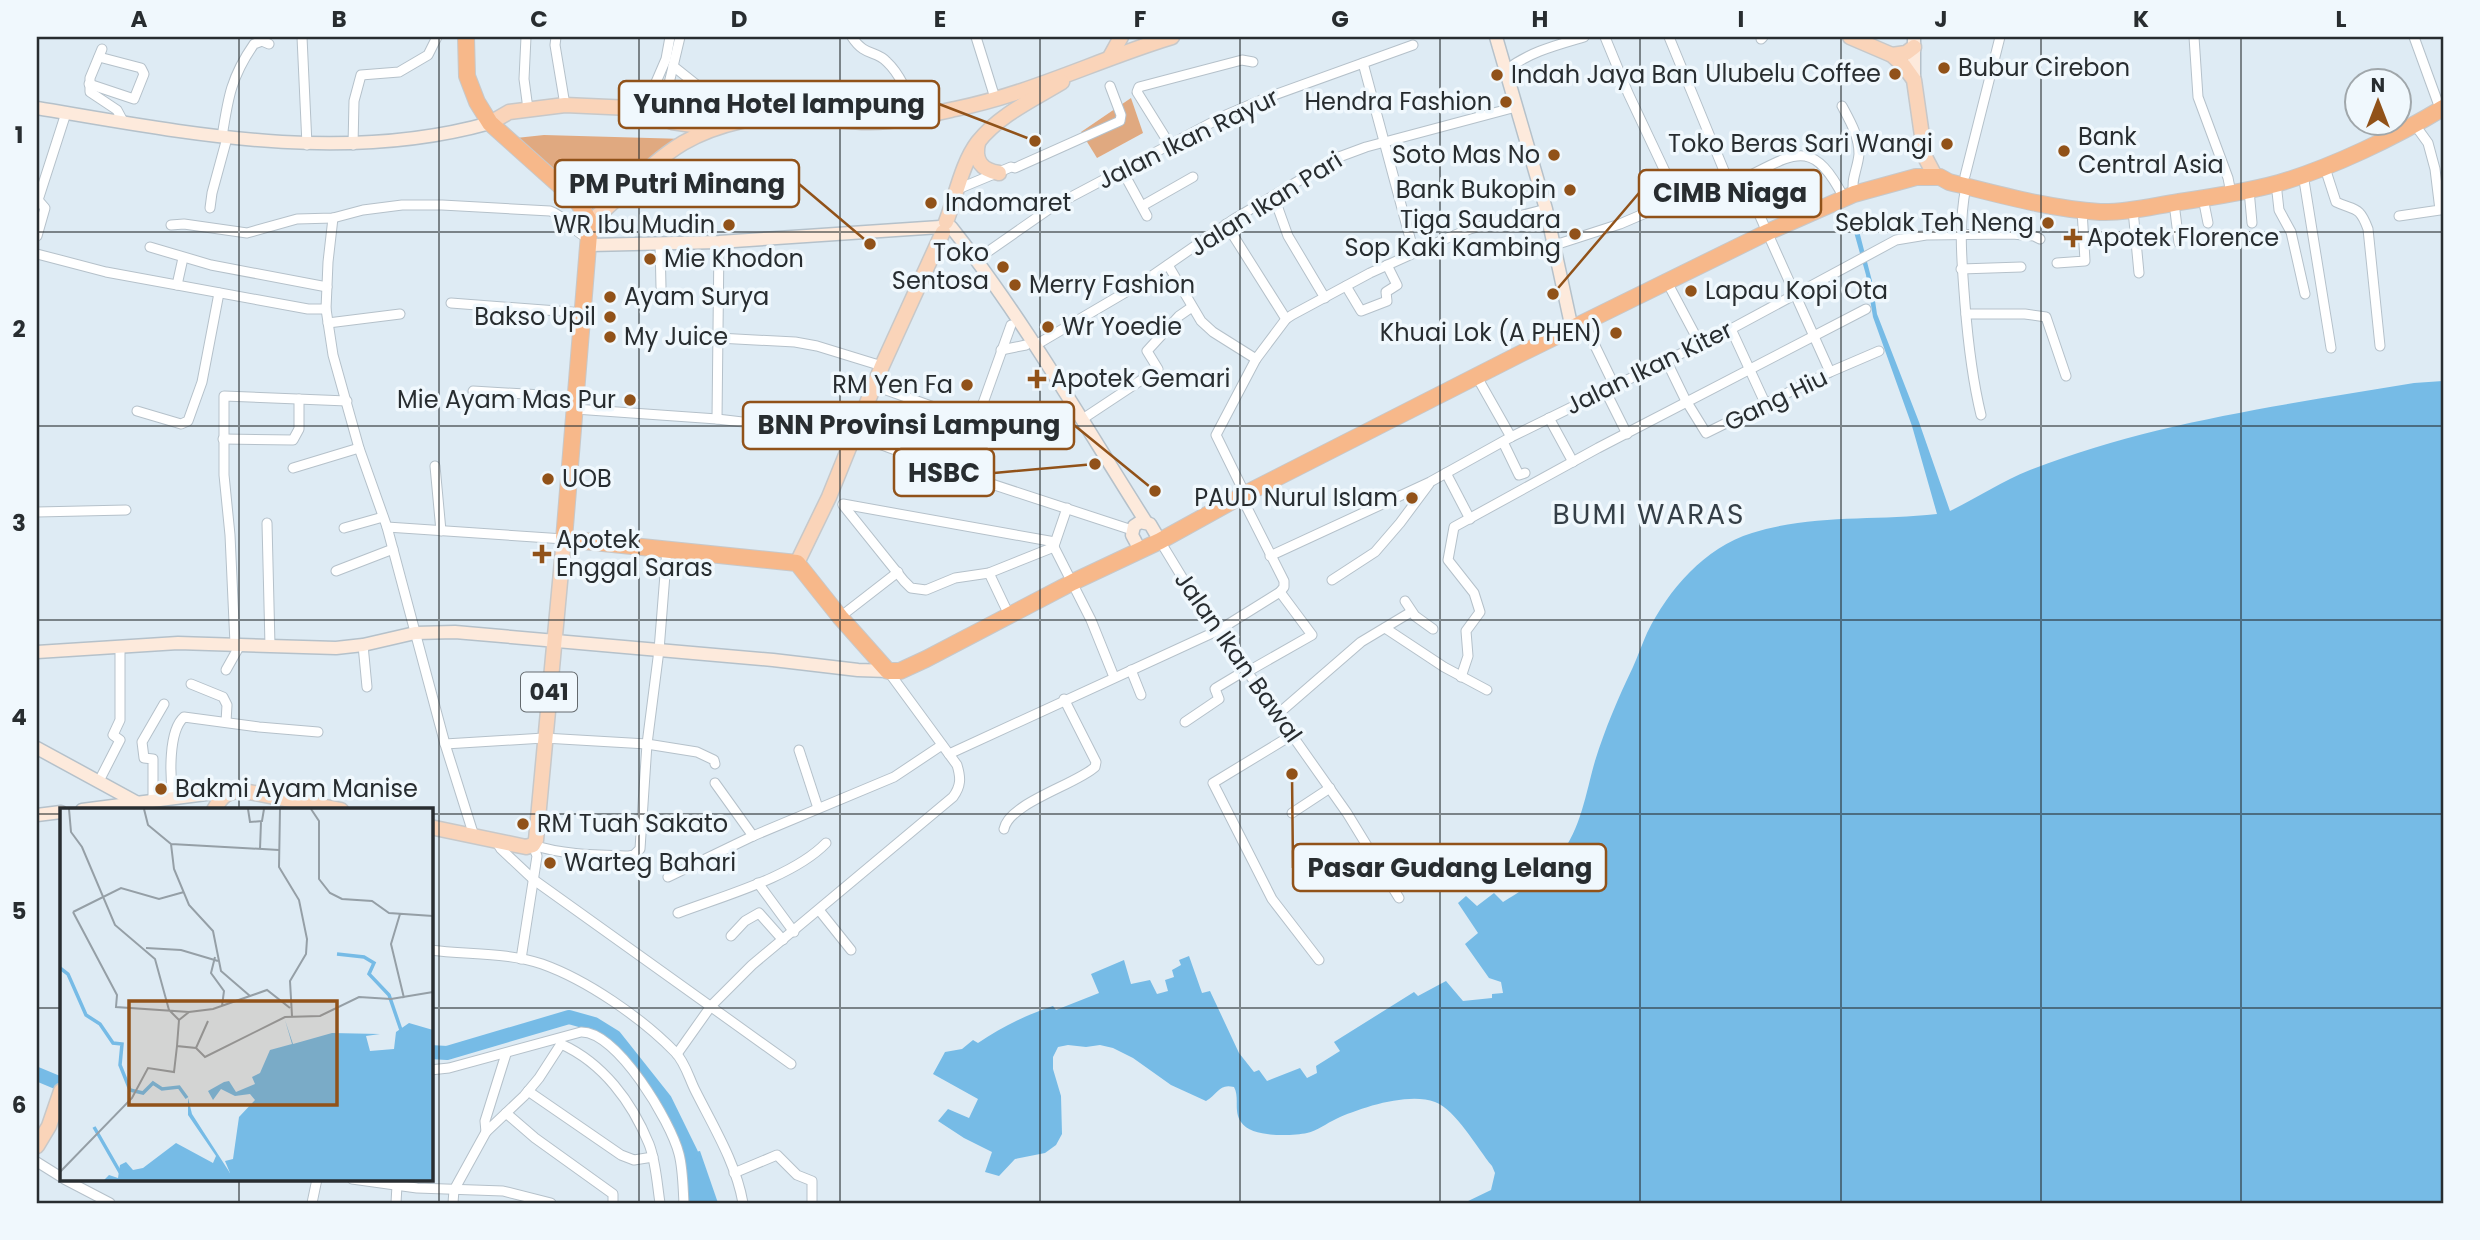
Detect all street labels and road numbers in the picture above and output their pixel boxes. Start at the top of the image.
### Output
street label: Jalan Ikan Rayur [1092,80,1284,197]
street label: Jalan Ikan Pari [1183,143,1348,264]
street label: Jalan Ikan Kiter [1560,313,1738,422]
street label: Gang Hiu [1719,360,1833,439]
street label: Jalan Ikan Bawal [1167,565,1310,749]
road number: 041 [521,672,577,712]

